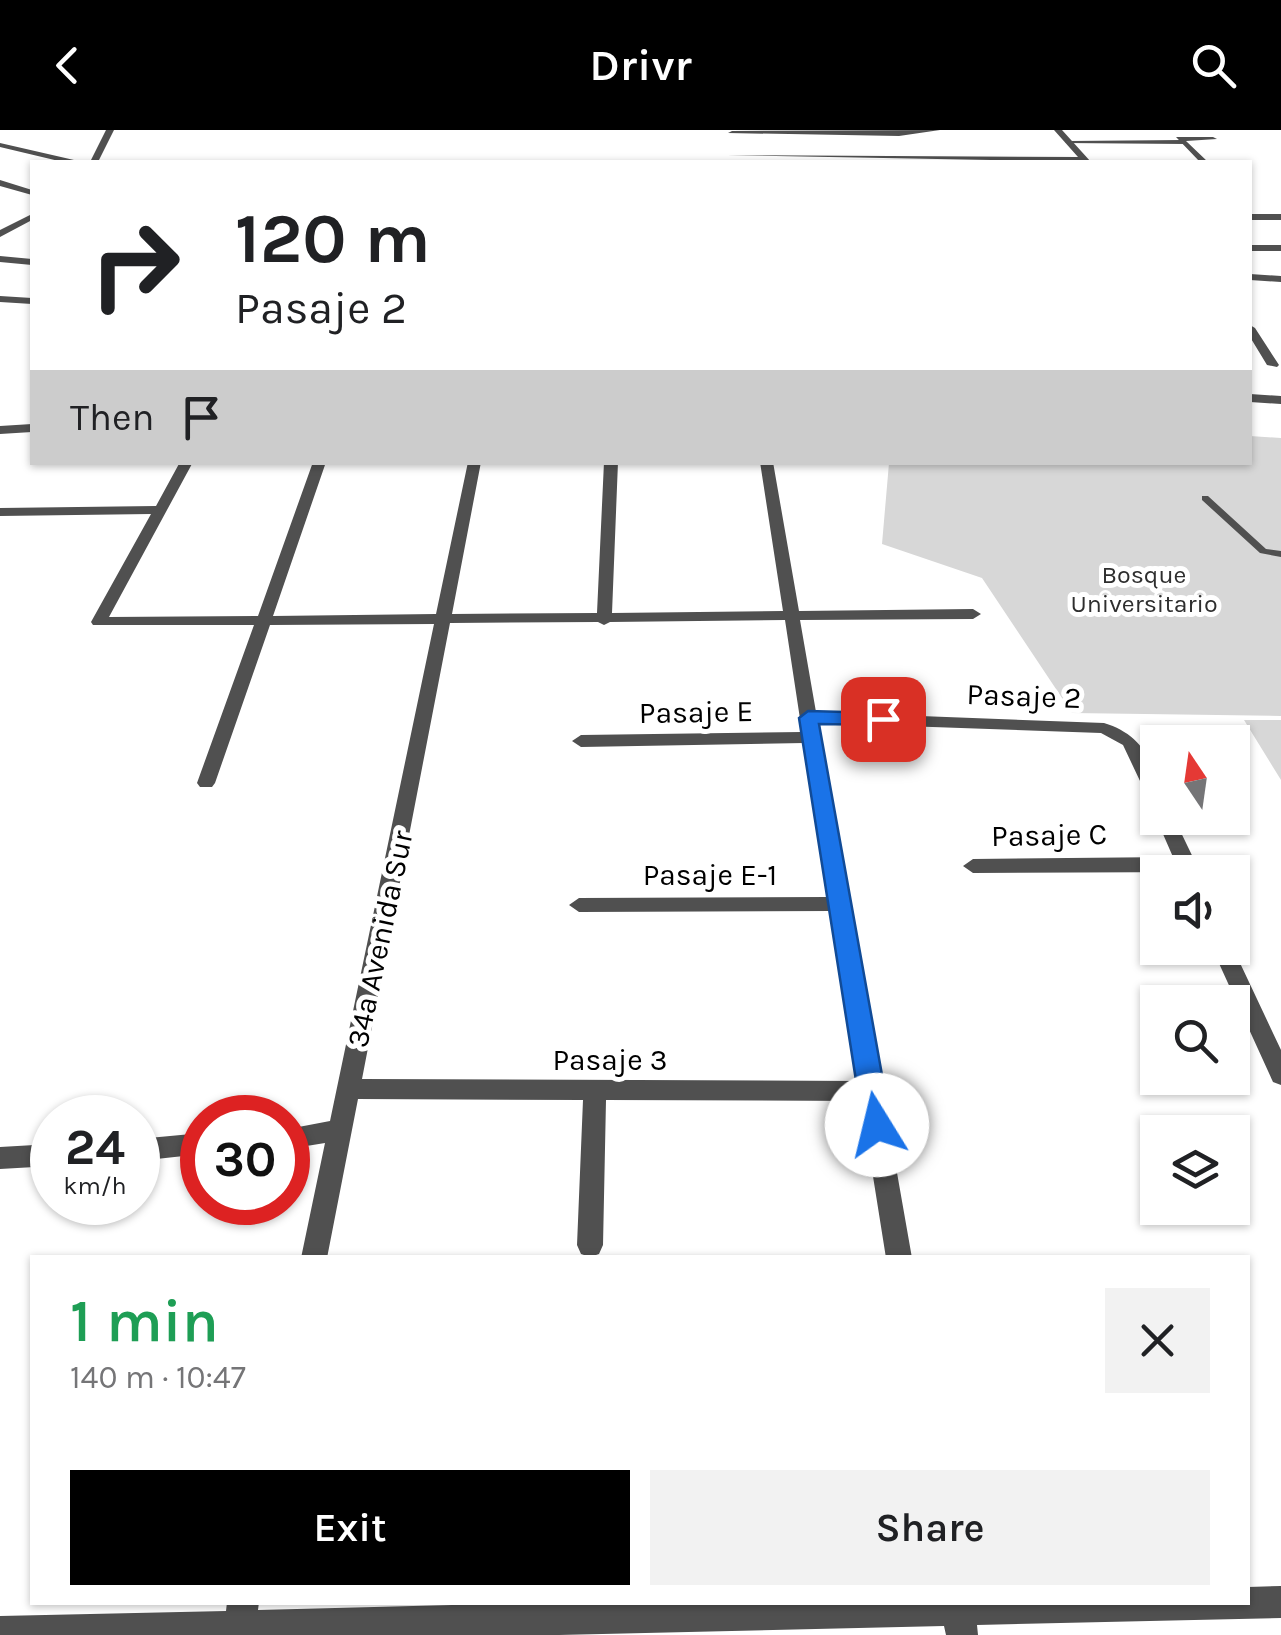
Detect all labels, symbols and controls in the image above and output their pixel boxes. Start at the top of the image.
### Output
icon: back [40,38,95,93]
icon: search [1186,38,1241,93]
text: Drivr [589,39,692,91]
text: 120 m [235,198,431,280]
icon: right [70,200,200,330]
text: Pasaje 2 [235,282,407,334]
icon: arrive [174,390,229,445]
text: Then [70,395,154,440]
park label: Bosque Universitario [1070,560,1218,618]
street label: Pasaje 2 [966,676,1082,716]
pin [841,677,926,762]
icon: arrive [856,692,911,747]
street label: Pasaje E [639,693,753,731]
north arrow [1140,725,1250,835]
map controls [1140,725,1250,1225]
street label: Pasaje C [991,816,1107,854]
street label: 34a Avenida Sur [339,827,421,1051]
button: sound [1140,855,1250,965]
street label: Pasaje E-1 [643,857,777,893]
button: search [1140,985,1250,1095]
street label: Pasaje 3 [552,1042,668,1078]
position arrow [825,1073,929,1177]
speed limit sign: 30 [180,1095,310,1225]
button: layers [1140,1115,1250,1225]
text: 24 [65,1118,125,1177]
text: km/h [63,1171,127,1200]
text: 1 min [70,1286,219,1356]
button: close [1105,1288,1210,1393]
text: 140 m · 10:47 [70,1359,246,1396]
button: Exit [70,1470,630,1585]
button: Share [650,1470,1210,1585]

